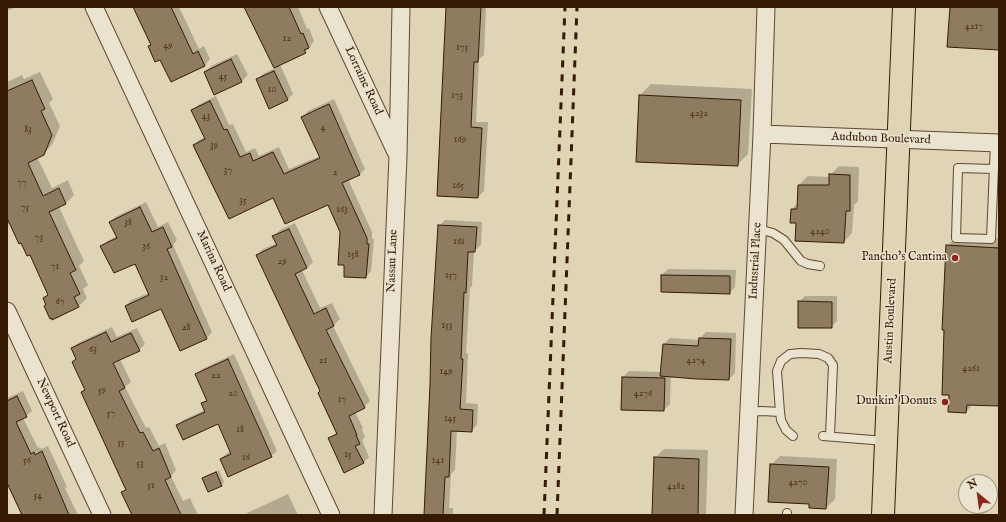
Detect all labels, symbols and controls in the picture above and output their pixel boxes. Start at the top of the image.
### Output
house number: 4217 [965,21,983,33]
house number: 12 [283,33,291,45]
house number: 49 [163,40,173,52]
house number: 175 [456,42,468,54]
street label: Lorraine Road [341,44,385,118]
house number: 45 [219,71,227,83]
house number: 10 [268,84,276,96]
house number: 173 [451,90,463,102]
house number: 4232 [690,108,708,120]
house number: 43 [202,111,210,123]
house number: 4 [321,122,325,134]
house number: 83 [24,124,32,136]
street label: Audubon Boulevard [831,130,931,148]
house number: 169 [454,134,466,146]
house number: 39 [210,140,218,152]
house number: 37 [224,165,232,177]
house number: 2 [333,167,337,179]
house number: 77 [17,177,27,189]
house number: 165 [452,180,464,192]
house number: 35 [239,195,247,207]
house number: 75 [21,202,29,214]
house number: 163 [336,204,348,216]
house number: 38 [124,217,132,229]
street label: Industrial Place [747,222,765,300]
house number: 4240 [810,226,830,238]
street label: Marina Road [193,228,233,294]
street label: Nassau Lane [385,229,401,293]
house number: 73 [35,232,43,244]
house number: 161 [453,236,465,248]
house number: 36 [142,241,150,253]
house number: 158 [347,249,359,261]
place label: Pancho's Cantina [862,251,947,265]
marker: Pancho's Cantina [950,253,960,263]
house number: 29 [277,256,287,268]
house number: 71 [51,261,59,273]
house number: 157 [445,270,457,282]
house number: 32 [160,272,168,284]
street label: Austin Boulevard [882,278,900,364]
house number: 67 [56,296,64,308]
house number: 153 [441,320,453,332]
house number: 28 [182,322,190,334]
house number: 63 [89,344,97,356]
house number: 21 [319,355,327,367]
house number: 4274 [686,355,706,367]
house number: 4261 [962,363,980,375]
house number: 149 [440,366,452,378]
house number: 22 [211,370,221,382]
street label: Newport Road [33,376,77,450]
house number: 59 [98,385,106,397]
house number: 20 [228,388,238,400]
house number: 4276 [634,388,652,400]
house number: 17 [338,394,346,406]
place label: Dunkin' Donuts [856,395,937,409]
marker: Dunkin' Donuts [940,397,950,407]
house number: 57 [107,408,115,420]
house number: 145 [444,413,456,425]
house number: 18 [236,424,244,436]
house number: 55 [117,437,125,449]
house number: 15 [344,449,352,461]
house number: 16 [242,452,250,464]
house number: 56 [23,455,31,467]
house number: 141 [432,455,444,467]
house number: 53 [136,458,144,470]
north arrow [958,474,998,514]
text: N [965,476,980,493]
house number: 4270 [788,477,808,489]
house number: 51 [147,480,155,492]
house number: 4282 [667,481,685,493]
house number: 54 [34,490,42,502]

